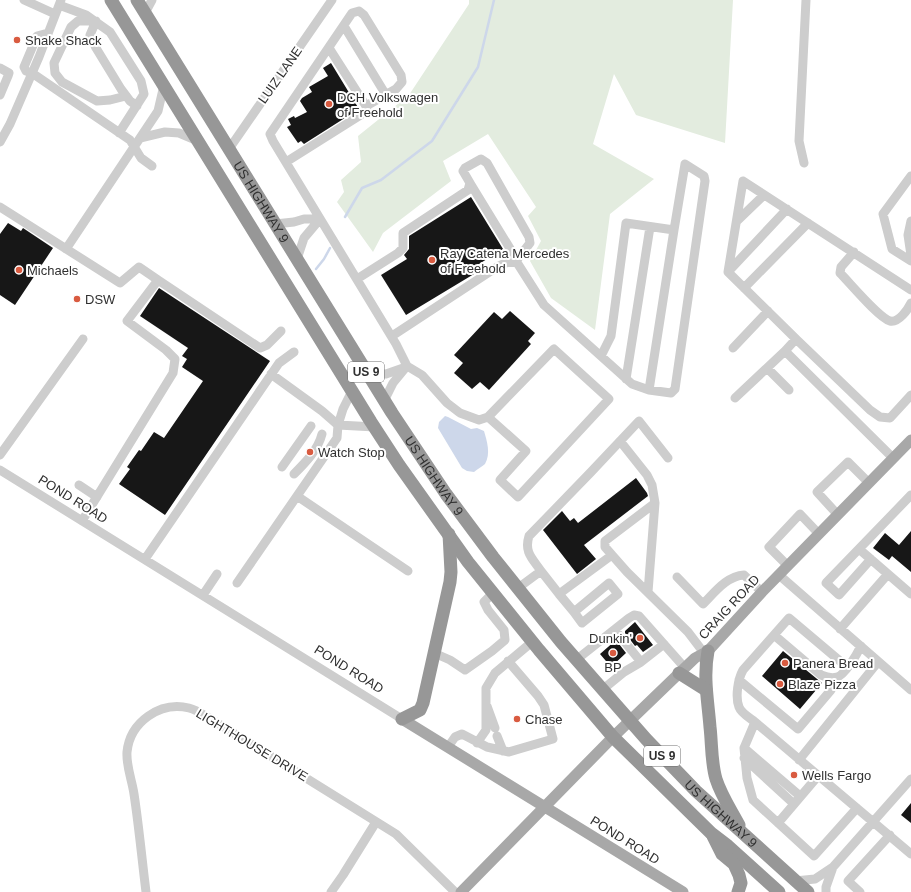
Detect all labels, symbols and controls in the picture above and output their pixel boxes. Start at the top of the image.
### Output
place label: Shake Shack [25,33,102,48]
marker: Shake Shack [12,35,22,45]
street label: LUIZ LANE [255,44,305,106]
place label: DCH Volkswagen of Freehold [337,90,438,120]
marker: DCH Volkswagen of Freehold [324,99,334,109]
street label: US HIGHWAY 9 [231,158,292,245]
place label: Ray Catena Mercedes of Freehold [440,246,570,276]
marker: Ray Catena Mercedes of Freehold [427,255,437,265]
place label: Michaels [27,263,79,278]
marker: Michaels [14,265,24,275]
place label: DSW [85,292,116,307]
marker: DSW [72,294,82,304]
road number: US 9 [348,362,384,382]
street label: US HIGHWAY 9 [402,433,467,518]
place label: Watch Stop [318,445,385,460]
marker: Watch Stop [305,447,315,457]
street label: POND ROAD [36,472,110,526]
street label: CRAIG ROAD [695,572,763,642]
place label: Dunkin' [589,631,632,646]
marker: Dunkin' [635,633,645,643]
street label: POND ROAD [312,642,386,696]
marker: BP [608,648,618,658]
place label: Panera Bread [793,656,873,671]
marker: Panera Bread [780,658,790,668]
place label: BP [604,660,622,675]
place label: Blaze Pizza [788,677,857,692]
marker: Blaze Pizza [775,679,785,689]
street label: LIGHTHOUSE DRIVE [193,706,311,785]
place label: Chase [525,712,563,727]
marker: Chase [512,714,522,724]
road number: US 9 [644,746,680,766]
place label: Wells Fargo [802,768,871,783]
marker: Wells Fargo [789,770,799,780]
street label: US HIGHWAY 9 [682,777,761,850]
street label: POND ROAD [588,813,662,867]

